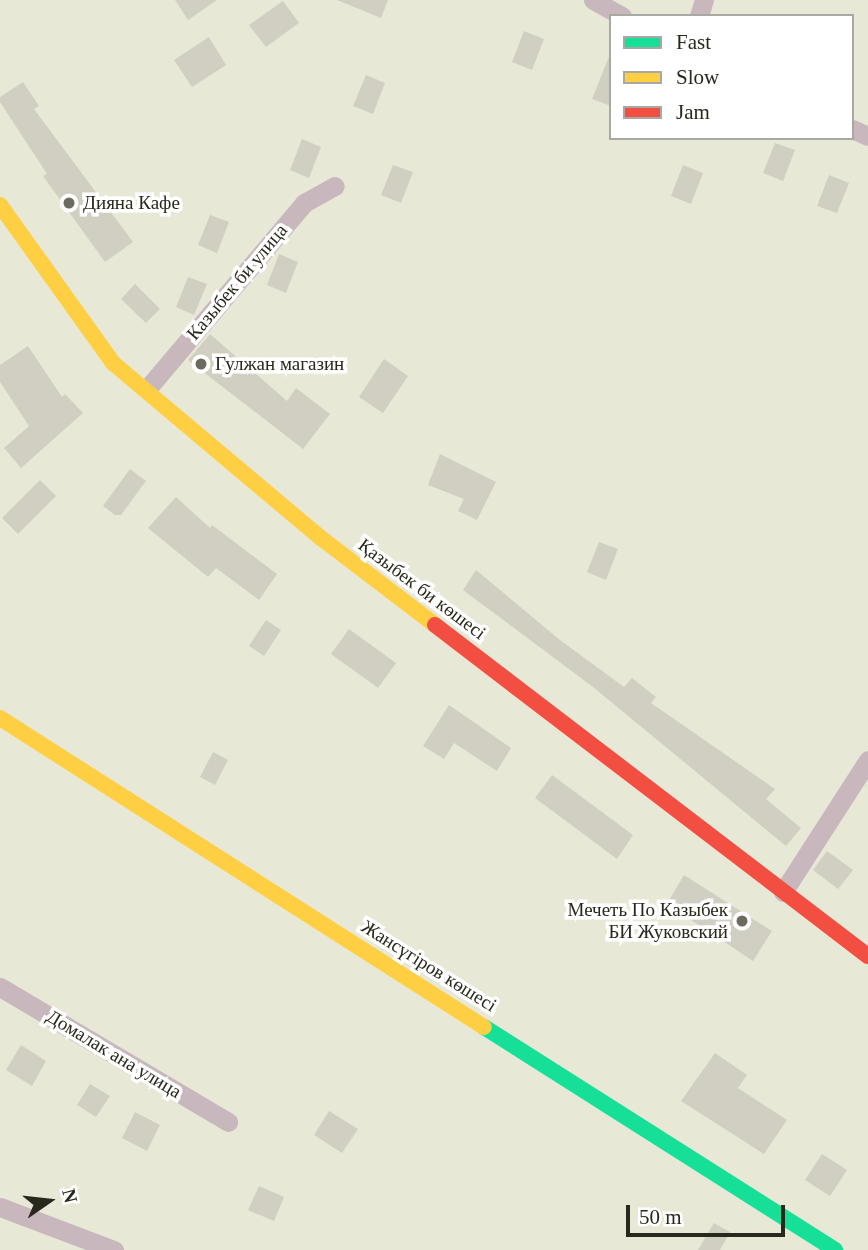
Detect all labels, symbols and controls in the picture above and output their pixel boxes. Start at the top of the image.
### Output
legend [609,14,854,140]
text: Fast [676,30,711,54]
text: Slow [676,65,719,89]
text: Jam [676,100,710,124]
place label: Дияна Кафе [83,192,180,214]
marker: Дияна Кафе [61,195,77,211]
street label: Казыбек би улица [182,219,292,345]
place label: Гулжан магазин [215,353,344,375]
marker: Гулжан магазин [193,356,209,372]
street label: Қазыбек би көшесі [354,534,490,644]
place label: Мечеть По Казыбек БИ Жуковский [568,899,728,943]
marker: Мечеть По Казыбек БИ Жуковский [734,913,750,929]
street label: Жансүгіров көшесі [357,915,501,1017]
street label: Домалак ана улица [42,1005,186,1103]
north arrow [14,1166,84,1236]
text: N [58,1187,82,1205]
scale bar [630,1190,789,1234]
text: 50 m [639,1205,682,1229]

